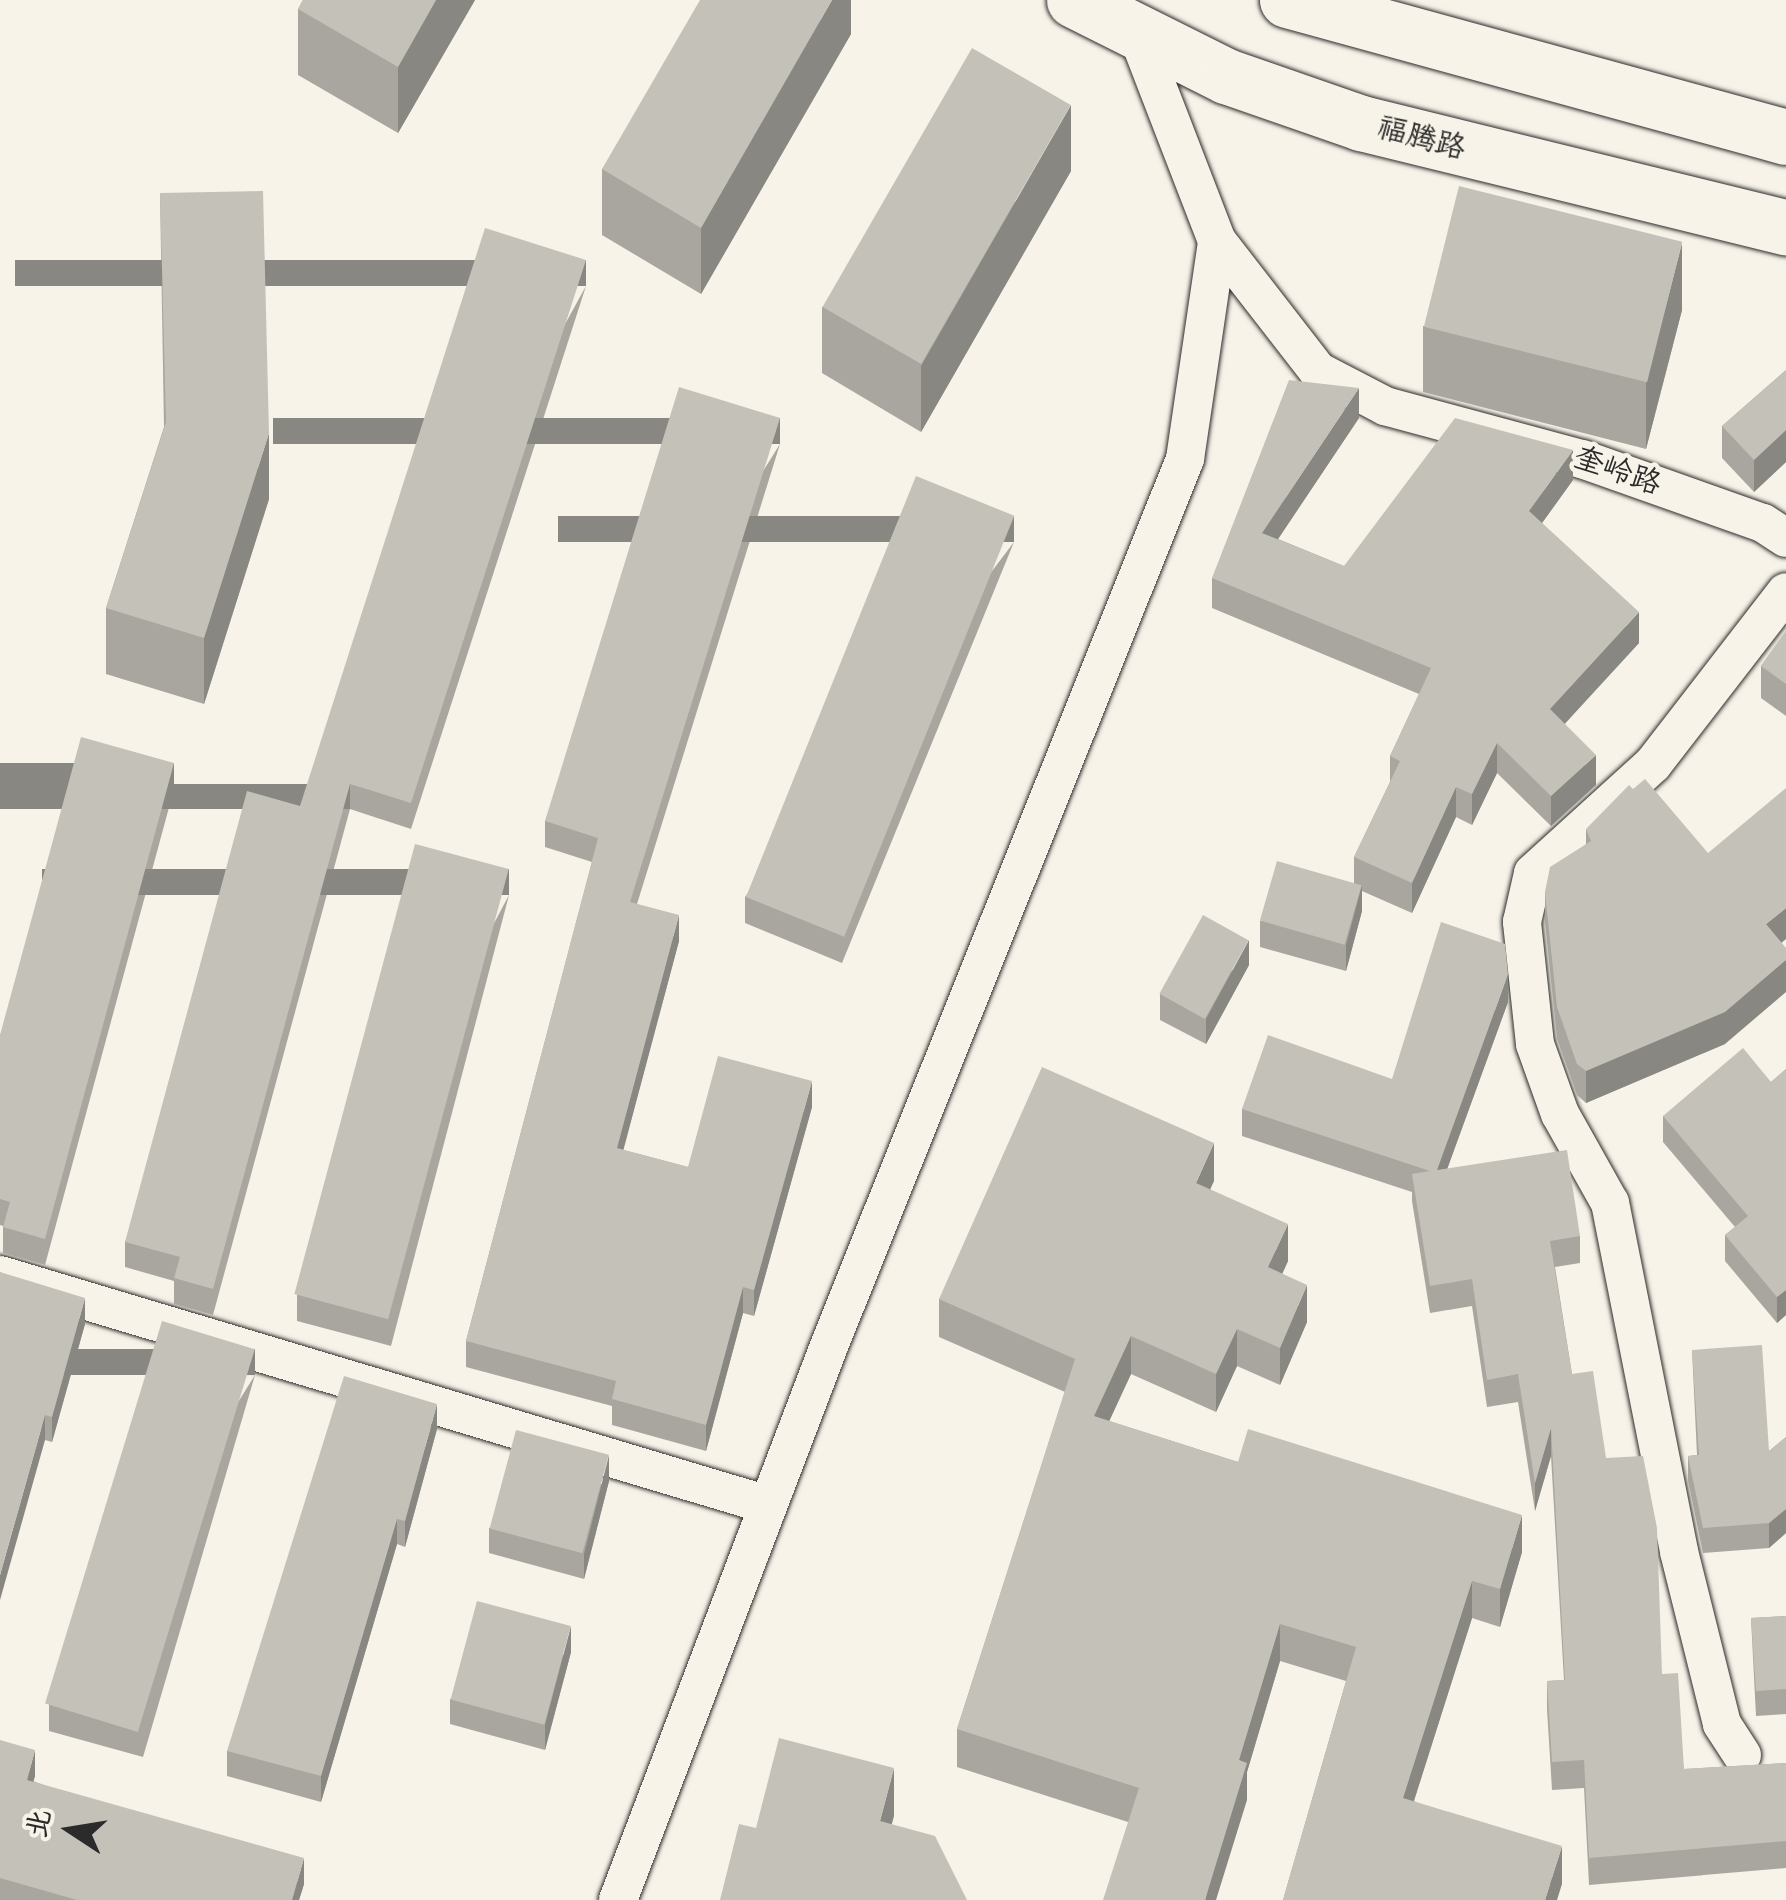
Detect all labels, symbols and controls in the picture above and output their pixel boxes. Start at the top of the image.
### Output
street label: 福腾路 [1373,110,1469,168]
street label: 奎岭路 [1569,440,1665,504]
north arrow [20,1780,120,1880]
text: 北 [19,1806,61,1841]

